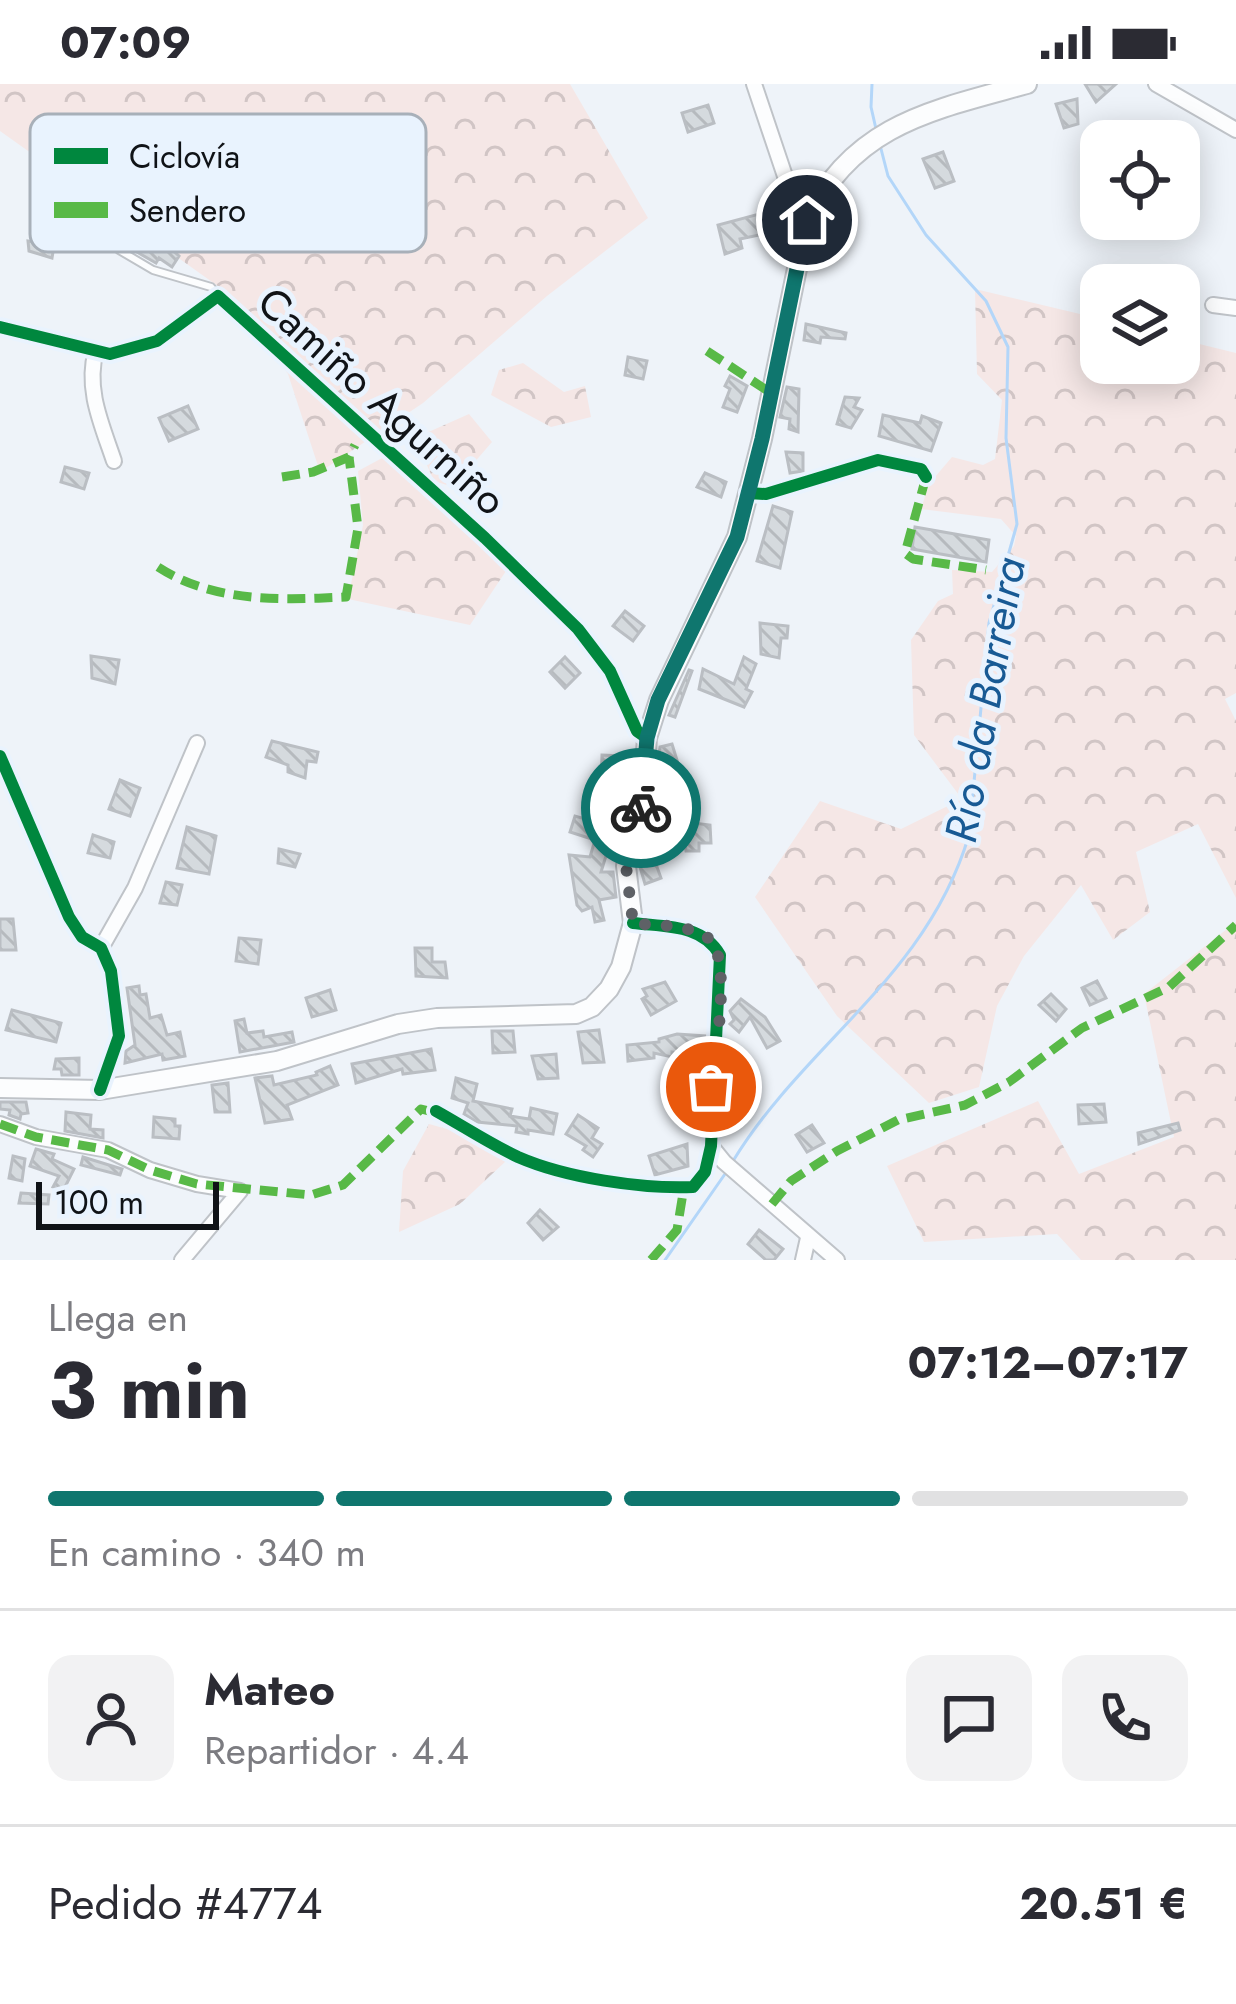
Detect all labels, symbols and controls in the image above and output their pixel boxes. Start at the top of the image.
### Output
text: 07:09 [60,10,191,75]
legend [30,114,426,252]
map controls [1080,120,1200,384]
button: locate [1080,120,1200,240]
text: Ciclovía [129,133,240,180]
pin [756,169,858,271]
text: Sendero [129,187,246,234]
icon: home [774,187,840,253]
button: layers [1080,264,1200,384]
street label: Camiño Agurniño [244,273,520,529]
water label: Río da Barreira [928,552,1042,848]
courier [581,748,701,868]
icon: bike [608,775,674,841]
pin [660,1036,762,1138]
icon: bag [678,1054,744,1120]
scale bar [36,1176,219,1229]
text: 100 m [54,1179,144,1226]
text: Llega en [48,1289,188,1346]
text: 07:12–07:17 [907,1330,1188,1395]
text: 3 min [48,1335,250,1447]
text: En camino · 340 m [48,1524,366,1581]
button: person [48,1655,174,1781]
button: chat [906,1655,1032,1781]
button: phone [1062,1655,1188,1781]
text: Mateo [204,1657,335,1722]
text: Repartidor · 4.4 [204,1722,469,1779]
text: Pedido #4774 [48,1871,323,1936]
text: 20.51 € [1019,1871,1188,1936]

